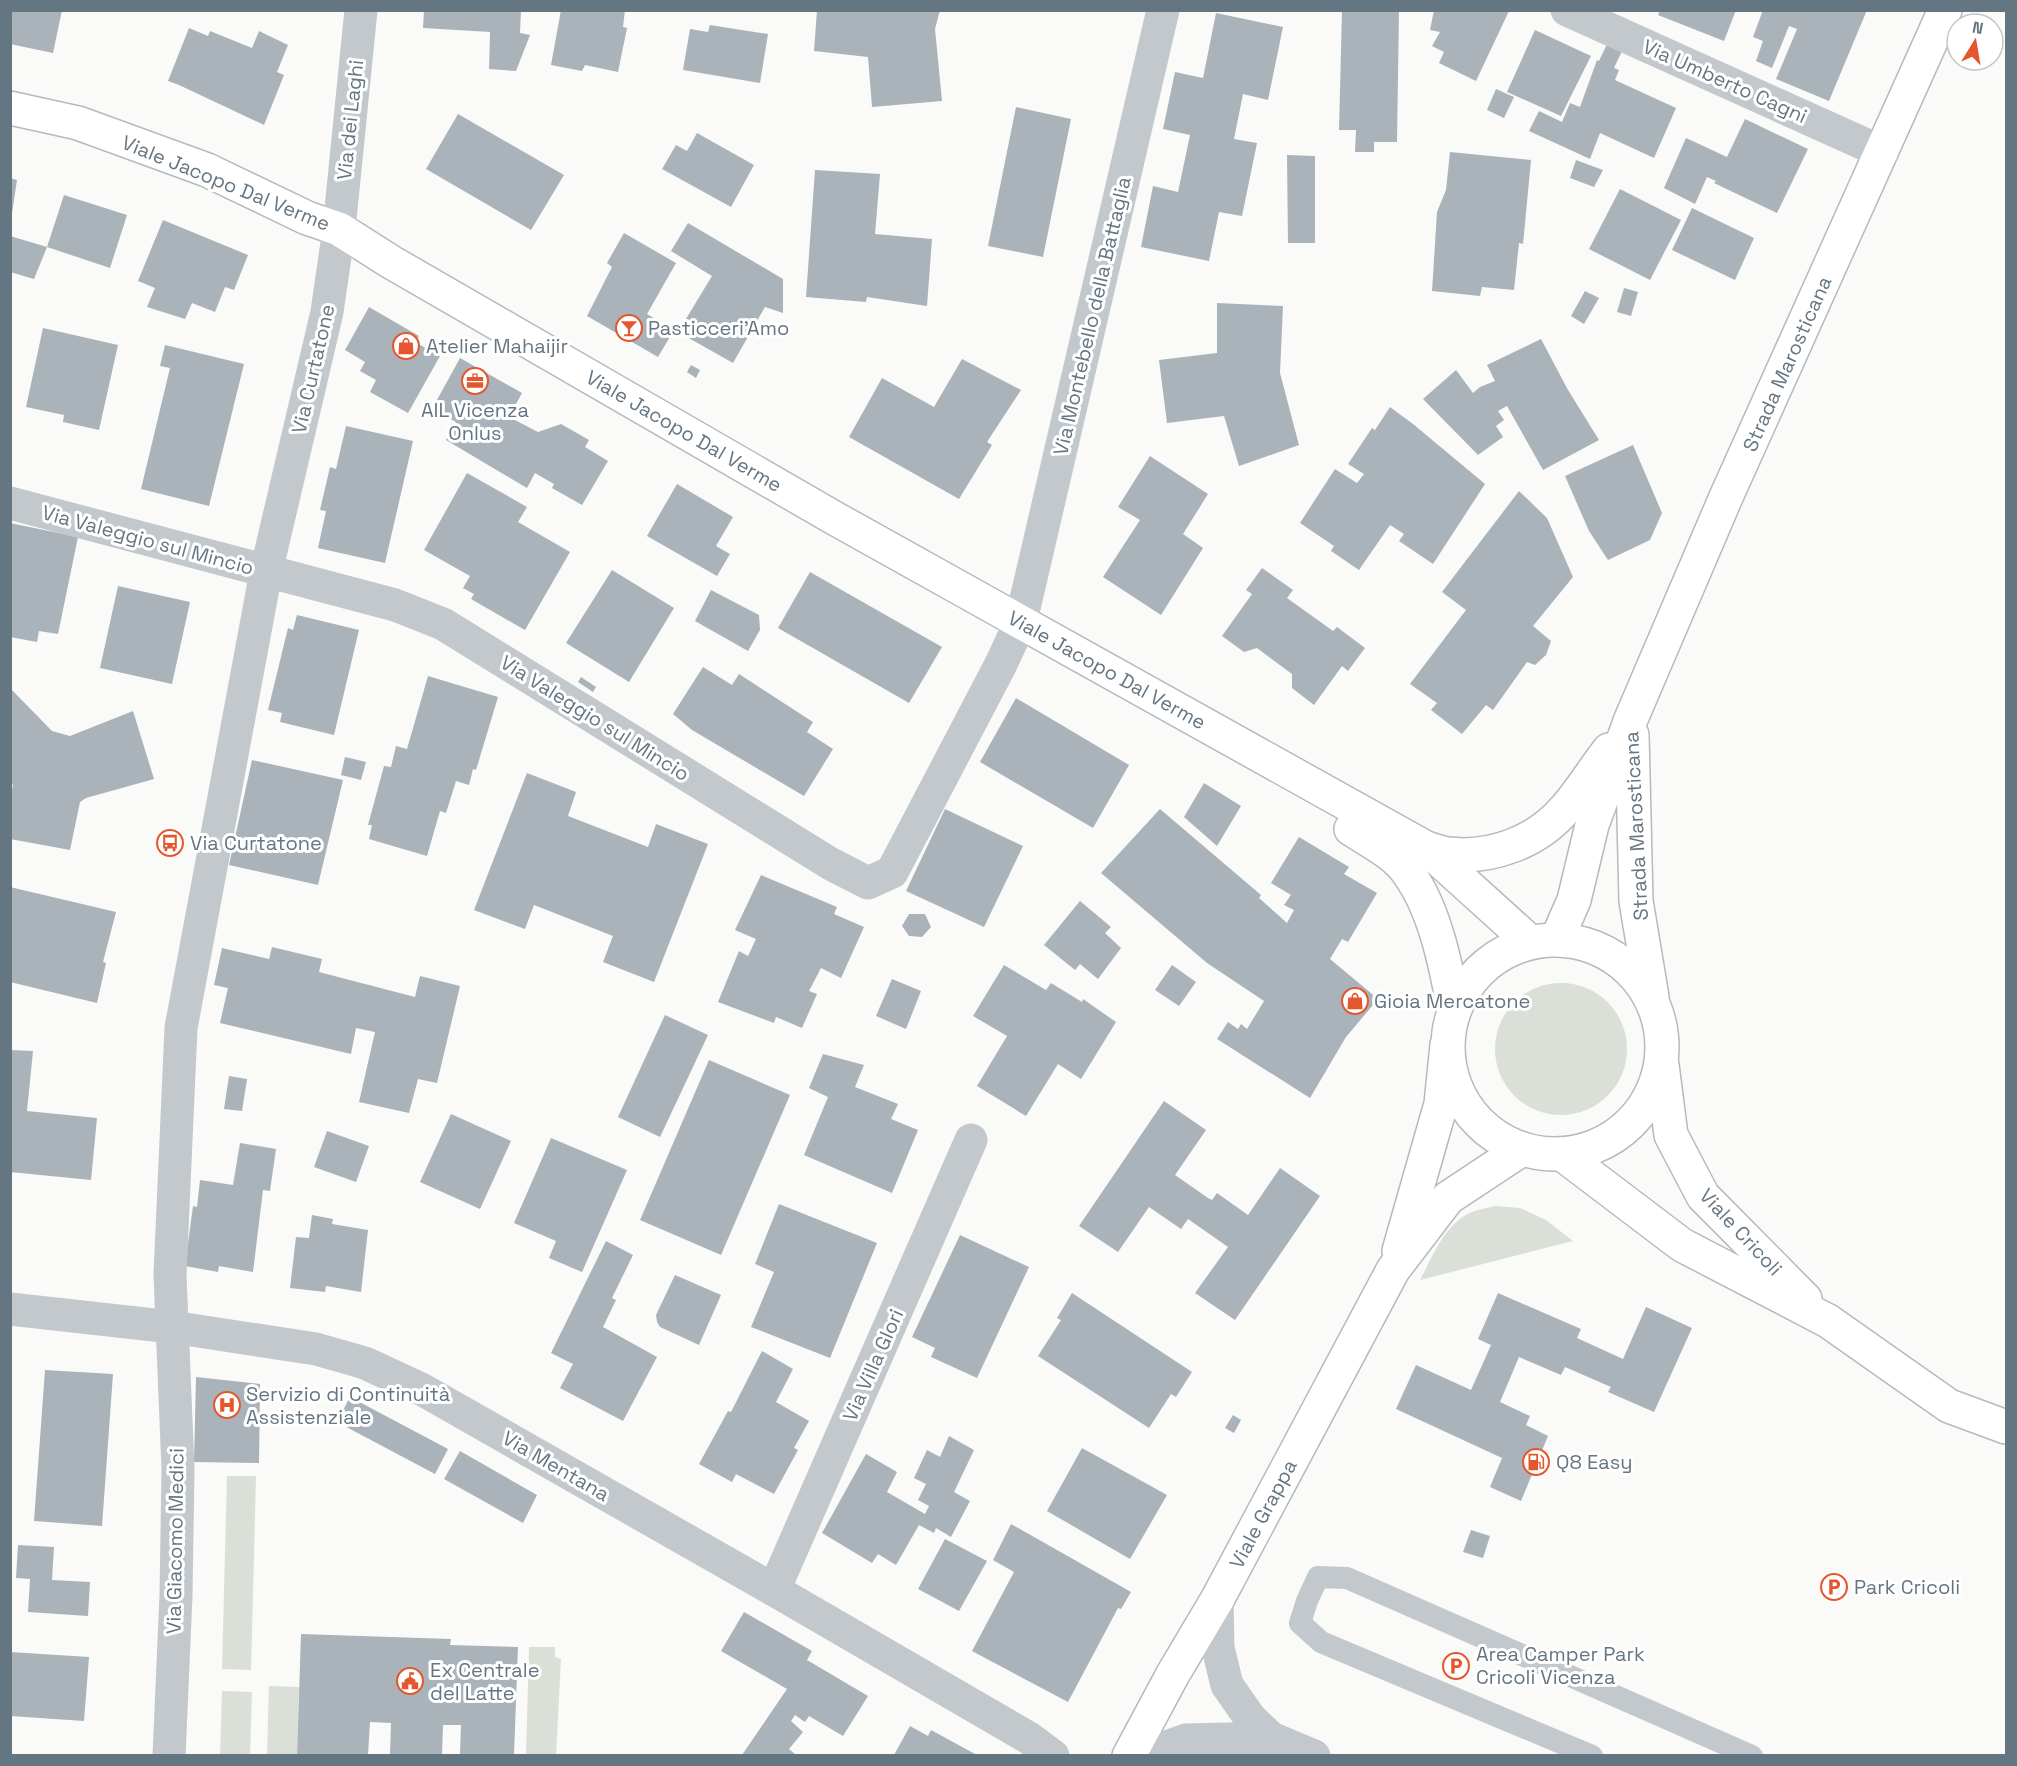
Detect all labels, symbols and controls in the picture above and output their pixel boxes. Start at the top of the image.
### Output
north arrow [1945,12,2005,72]
text: N [1970,16,1985,39]
street label: Via Umberto Cagni [1639,33,1811,129]
street label: Via dei Laghi [331,59,369,181]
street label: Viale Jacopo Dal Verme [118,129,334,237]
street label: Via Montebello della Battaglia [1047,174,1137,458]
street label: Strada Marosticana [1737,272,1837,456]
street label: Via Curtatone [286,302,340,436]
bar icon: Pasticceri'Amo [614,313,644,343]
place label: Pasticceri'Amo [648,315,789,341]
shop icon: Atelier Mahaijir [391,331,421,361]
place label: Atelier Mahaijir [426,333,568,359]
street label: Viale Jacopo Dal Verme [581,364,787,498]
office icon: AIL Vicenza Onlus [460,366,490,396]
place label: AIL Vicenza Onlus [421,397,529,446]
street label: Via Valeggio sul Mincio [39,499,257,581]
street label: Viale Jacopo Dal Verme [1003,605,1211,735]
street label: Via Valeggio sul Mincio [496,649,694,787]
street label: Strada Marosticana [1618,731,1654,921]
bus stop icon: Via Curtatone [155,828,185,858]
place label: Via Curtatone [190,830,322,856]
shop icon: Gioia Mercatone [1340,986,1370,1016]
place label: Gioia Mercatone [1374,988,1530,1014]
street label: Viale Cricoli [1694,1183,1788,1281]
street label: Via Villa Glori [837,1305,909,1425]
place label: Servizio di Continuità Assistenziale [246,1381,450,1430]
hospital icon: Servizio di Continuità Assistenziale [212,1390,242,1420]
street label: Via Mentana [498,1425,614,1507]
fuel station icon: Q8 Easy [1521,1447,1551,1477]
street label: Via Giacomo Medici [160,1448,190,1634]
place label: Q8 Easy [1556,1449,1632,1475]
street label: Viale Grappa [1223,1455,1303,1573]
parking icon: Park Cricoli [1819,1572,1849,1602]
place label: Park Cricoli [1854,1574,1960,1600]
place label: Area Camper Park Cricoli Vicenza [1476,1641,1645,1690]
parking icon: Area Camper Park Cricoli Vicenza [1441,1651,1471,1681]
place label: Ex Centrale del Latte [430,1657,540,1706]
public building icon: Ex Centrale del Latte [395,1666,425,1696]

